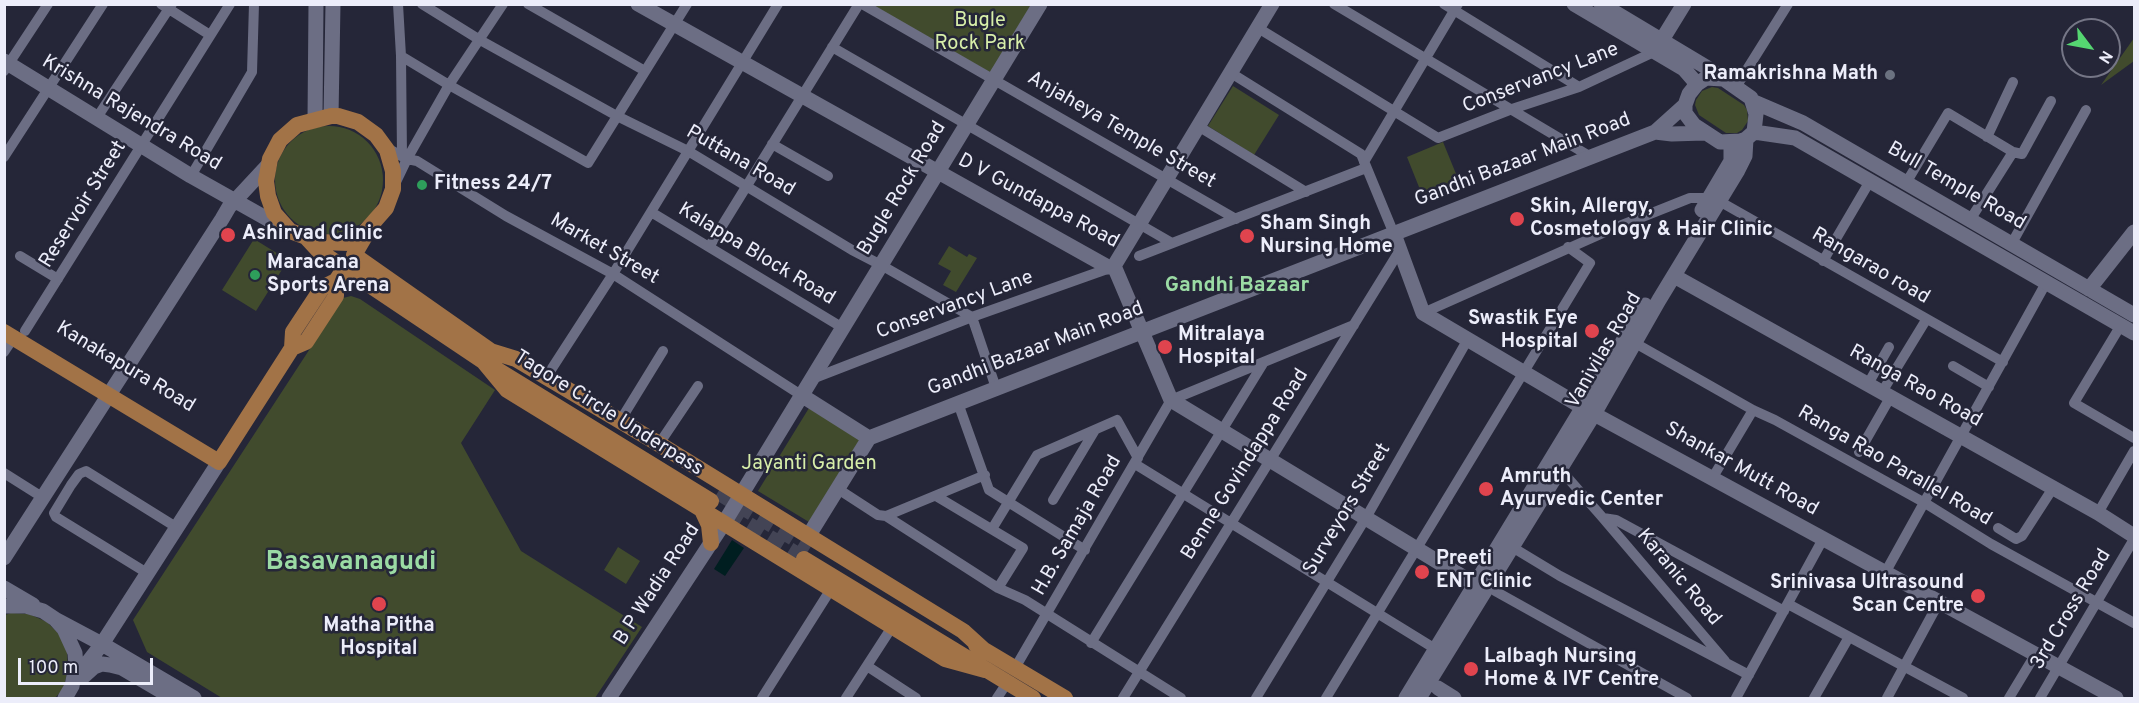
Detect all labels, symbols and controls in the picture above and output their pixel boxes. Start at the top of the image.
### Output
park label: Bugle Rock Park [935,10,1025,57]
north arrow [2061,18,2121,78]
street label: Conservancy Lane [1460,38,1622,120]
text: N [2093,46,2116,67]
street label: Krishna Rajendra Road [37,51,225,177]
place label: Ramakrishna Math [1704,63,1878,87]
street label: Anjaheya Temple Street [1023,67,1219,195]
marker: Ramakrishna Math [1883,68,1897,82]
street label: Gandhi Bazaar Main Road [1412,109,1634,213]
street label: Bugle Rock Road [854,118,952,260]
street label: Puttana Road [681,121,799,203]
street label: Reservoir Street [35,137,133,273]
street label: Bull Temple Road [1883,138,2029,236]
street label: D V Gundappa Road [953,149,1123,255]
place label: Fitness 24/7 [434,173,552,197]
marker: Fitness 24/7 [415,178,429,192]
place label: Skin, Allergy, Cosmetology & Hair Clinic [1530,196,1773,243]
street label: Kalappa Block Road [673,199,839,311]
street label: Market Street [545,209,663,291]
marker: Skin, Allergy, Cosmetology & Hair Clinic [1508,210,1526,228]
place label: Sham Singh Nursing Home [1260,213,1393,260]
place label: Ashirvad Clinic [242,223,383,247]
street label: Rangarao road [1807,223,1933,311]
marker: Ashirvad Clinic [219,226,237,244]
marker: Sham Singh Nursing Home [1238,227,1256,245]
place label: Maracana Sports Arena [267,252,389,299]
street label: Conservancy Lane [873,266,1037,346]
marker: Maracana Sports Arena [248,268,262,282]
district label: Gandhi Bazaar [1165,274,1309,300]
street label: Vanivilas Road [1562,289,1648,413]
street label: Gandhi Bazaar Main Road [925,298,1147,402]
place label: Swastik Eye Hospital [1468,308,1578,355]
street label: Kanakapura Road [51,317,199,419]
marker: Swastik Eye Hospital [1583,322,1601,340]
place label: Mitralaya Hospital [1178,324,1265,371]
marker: Mitralaya Hospital [1156,338,1174,356]
street label: Ranga Rao Road [1844,341,1986,433]
street label: Tagore Circle Underpass [509,346,707,482]
street label: Benne Govindappa Road [1177,365,1315,565]
street label: Ranga Rao Parallel Road [1793,402,1995,532]
street label: Shankar Mutt Road [1660,418,1822,522]
street label: Surveyors Street [1299,439,1397,581]
street label: H.B. Samaja Road [1028,452,1128,600]
park label: Jayanti Garden [741,453,877,477]
place label: Amruth Ayurvedic Center [1500,466,1663,513]
marker: Amruth Ayurvedic Center [1477,480,1495,498]
street label: B P Wadia Road [610,520,706,650]
street label: Karanic Road [1631,525,1725,631]
street label: 3rd Cross Road [2027,545,2117,675]
district label: Basavanagudi [266,548,436,580]
place label: Preeti ENT Clinic [1436,548,1532,595]
marker: Preeti ENT Clinic [1413,563,1431,581]
place label: Srinivasa Ultrasound Scan Centre [1770,572,1964,619]
marker: Srinivasa Ultrasound Scan Centre [1969,587,1987,605]
marker: Matha Pitha Hospital [370,595,388,613]
place label: Matha Pitha Hospital [323,615,435,662]
scale bar [21,646,156,684]
place label: Lalbagh Nursing Home & IVF Centre [1484,646,1659,693]
text: 100 m [29,657,78,680]
marker: Lalbagh Nursing Home & IVF Centre [1462,660,1480,678]

